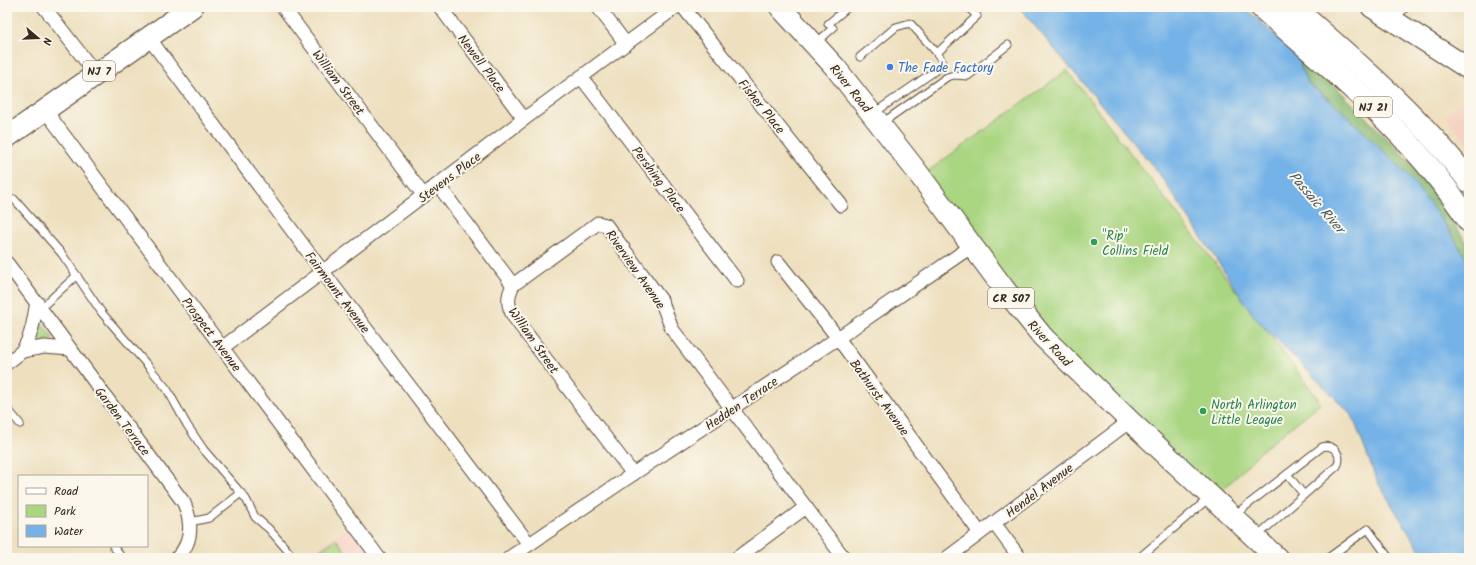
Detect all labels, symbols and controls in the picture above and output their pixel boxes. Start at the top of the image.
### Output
north arrow [18,18,58,58]
street label: Newell Place [452,30,510,98]
text: N [37,35,56,47]
street label: William Street [306,46,370,121]
place label: The Fade Factory [898,58,994,79]
street label: River Road [824,60,876,118]
road number: NJ 7 [83,61,115,81]
marker: The Fade Factory [885,62,895,72]
street label: Fisher Place [732,75,790,139]
road number: NJ 21 [1354,97,1392,117]
street label: Pershing Place [626,142,690,218]
street label: Stevens Place [414,147,486,209]
water label: Passaic River [1283,167,1352,241]
street label: Riverview Avenue [599,226,670,314]
place label: "Rip" Collins Field [1102,226,1169,262]
marker: "Rip" Collins Field [1089,237,1099,247]
street label: Fairmount Avenue [299,247,375,339]
road number: CR 507 [988,288,1034,308]
street label: Prospect Avenue [176,293,246,377]
street label: William Street [502,303,564,379]
street label: River Road [1022,316,1077,373]
street label: Bathurst Avenue [844,355,914,441]
street label: Hedden Terrace [701,372,783,437]
street label: Garden Terrace [89,383,155,461]
place label: North Arlington Little League [1211,395,1297,431]
marker: North Arlington Little League [1198,406,1208,416]
street label: Hendel Avenue [1001,459,1078,524]
legend [18,475,148,547]
text: Road [54,482,79,501]
text: Park [54,502,76,521]
text: Water [54,522,84,541]

